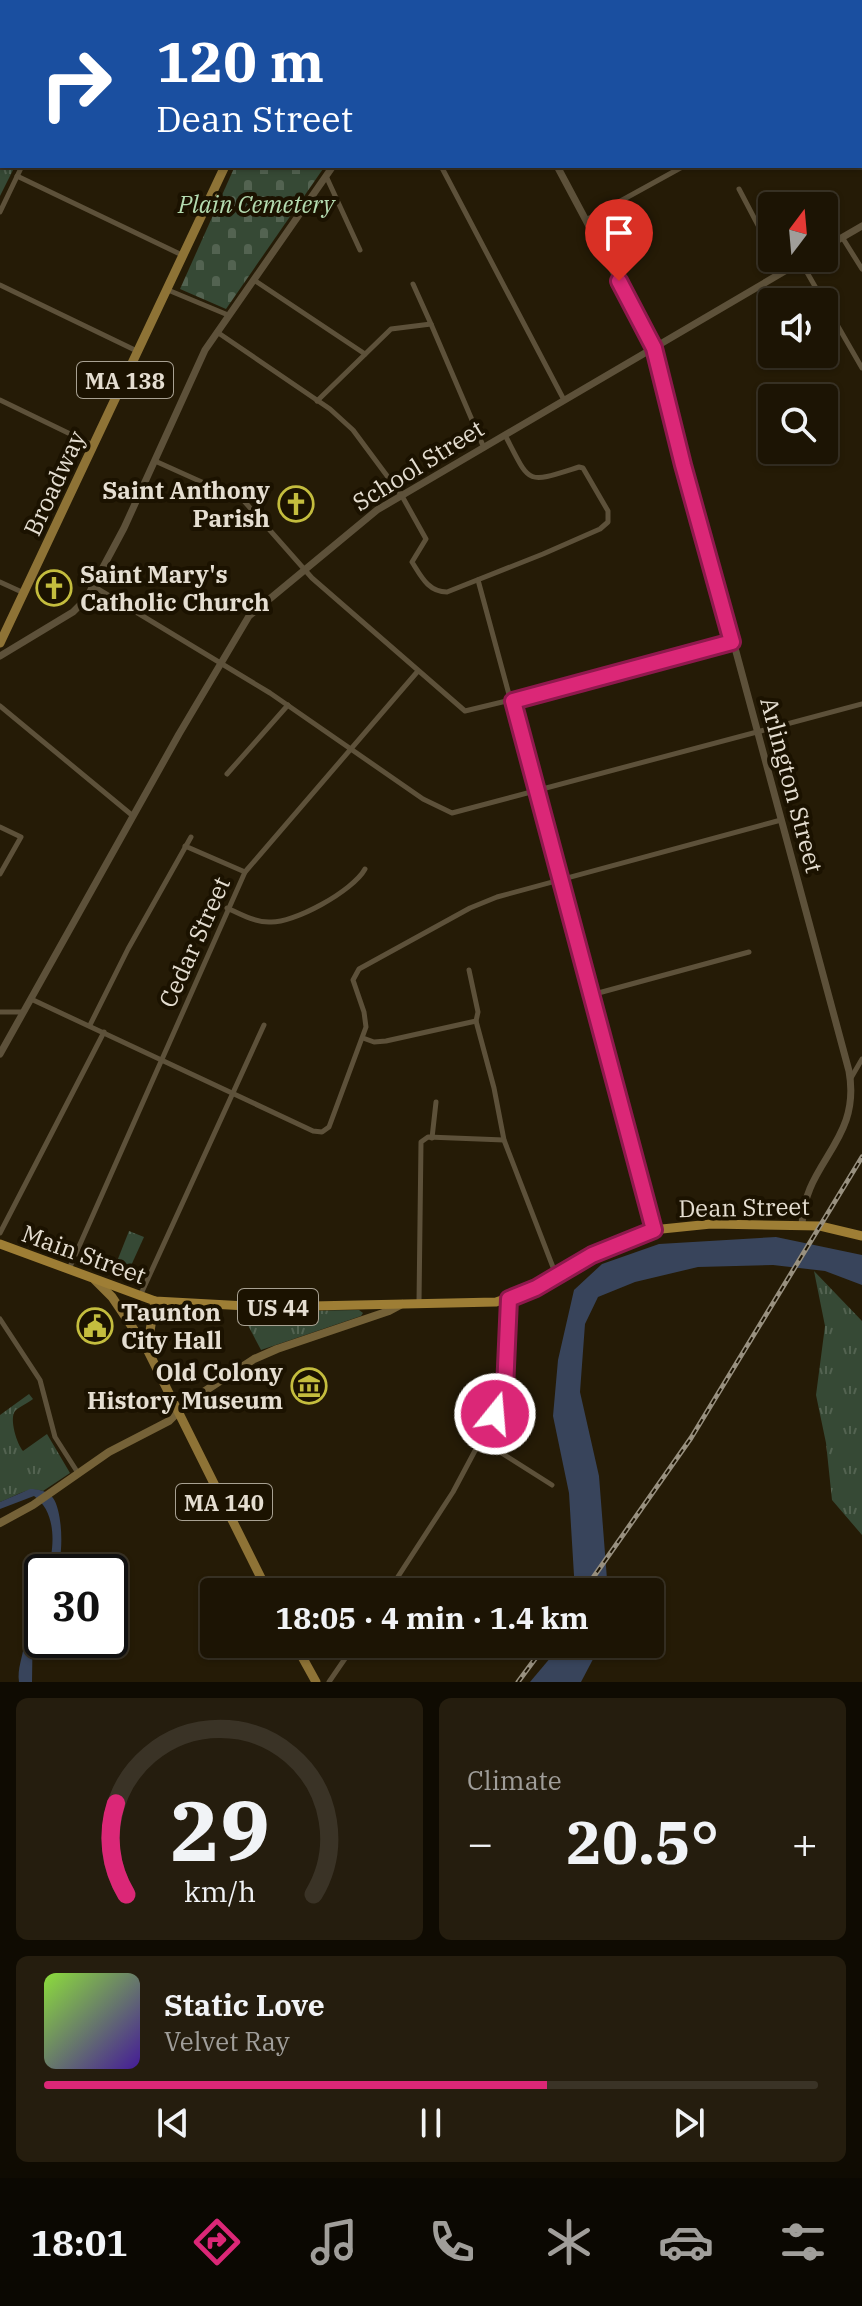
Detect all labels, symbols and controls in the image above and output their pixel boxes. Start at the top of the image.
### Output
text: 120 m [156,25,324,97]
icon: right [24,32,128,136]
text: Dean Street [156,95,353,142]
park label: Plain Cemetery [177,188,336,220]
north arrow [758,192,838,272]
map controls [758,192,838,464]
pin [585,199,653,281]
icon: arrive [597,211,641,255]
button: sound [758,288,838,368]
road number: MA 138 [77,362,173,398]
button: search [758,384,838,464]
street label: School Street [346,412,490,518]
street label: Broadway [16,425,92,541]
place label: Saint Anthony Parish [102,474,270,534]
church icon: Saint Anthony Parish [277,485,315,523]
place label: Saint Mary's Catholic Church [80,558,270,618]
church icon: Saint Mary's Catholic Church [35,569,73,607]
street label: Arlington Street [753,694,831,876]
street label: Cedar Street [151,872,237,1012]
street label: Dean Street [678,1190,810,1224]
street label: Main Street [17,1217,151,1291]
road number: US 44 [238,1289,318,1325]
place label: Taunton City Hall [121,1296,222,1356]
public building icon: Taunton City Hall [76,1307,114,1345]
place label: Old Colony History Museum [87,1356,283,1416]
museum icon: Old Colony History Museum [290,1367,328,1405]
position arrow [453,1372,537,1456]
road number: MA 140 [176,1484,272,1520]
speed limit sign: 30 [24,1554,128,1658]
text: 18:05 · 4 min · 1.4 km [275,1598,589,1637]
text: Climate [467,1763,562,1797]
text: 29 [170,1776,269,1884]
text: 20.5° [566,1802,719,1881]
text: − [467,1814,493,1871]
text: + [792,1814,818,1871]
text: km/h [183,1873,256,1910]
text: Static Love [164,1985,325,2024]
text: Velvet Ray [164,2024,290,2058]
icon: previous [151,2101,195,2145]
icon: pause [409,2101,453,2145]
icon: next [667,2101,711,2145]
icon: directions [189,2214,245,2270]
icon: music [306,2214,362,2270]
icon: phone [424,2214,480,2270]
icon: climate [541,2214,597,2270]
icon: car [658,2214,714,2270]
icon: filters [775,2214,831,2270]
text: 18:01 [31,2219,128,2266]

